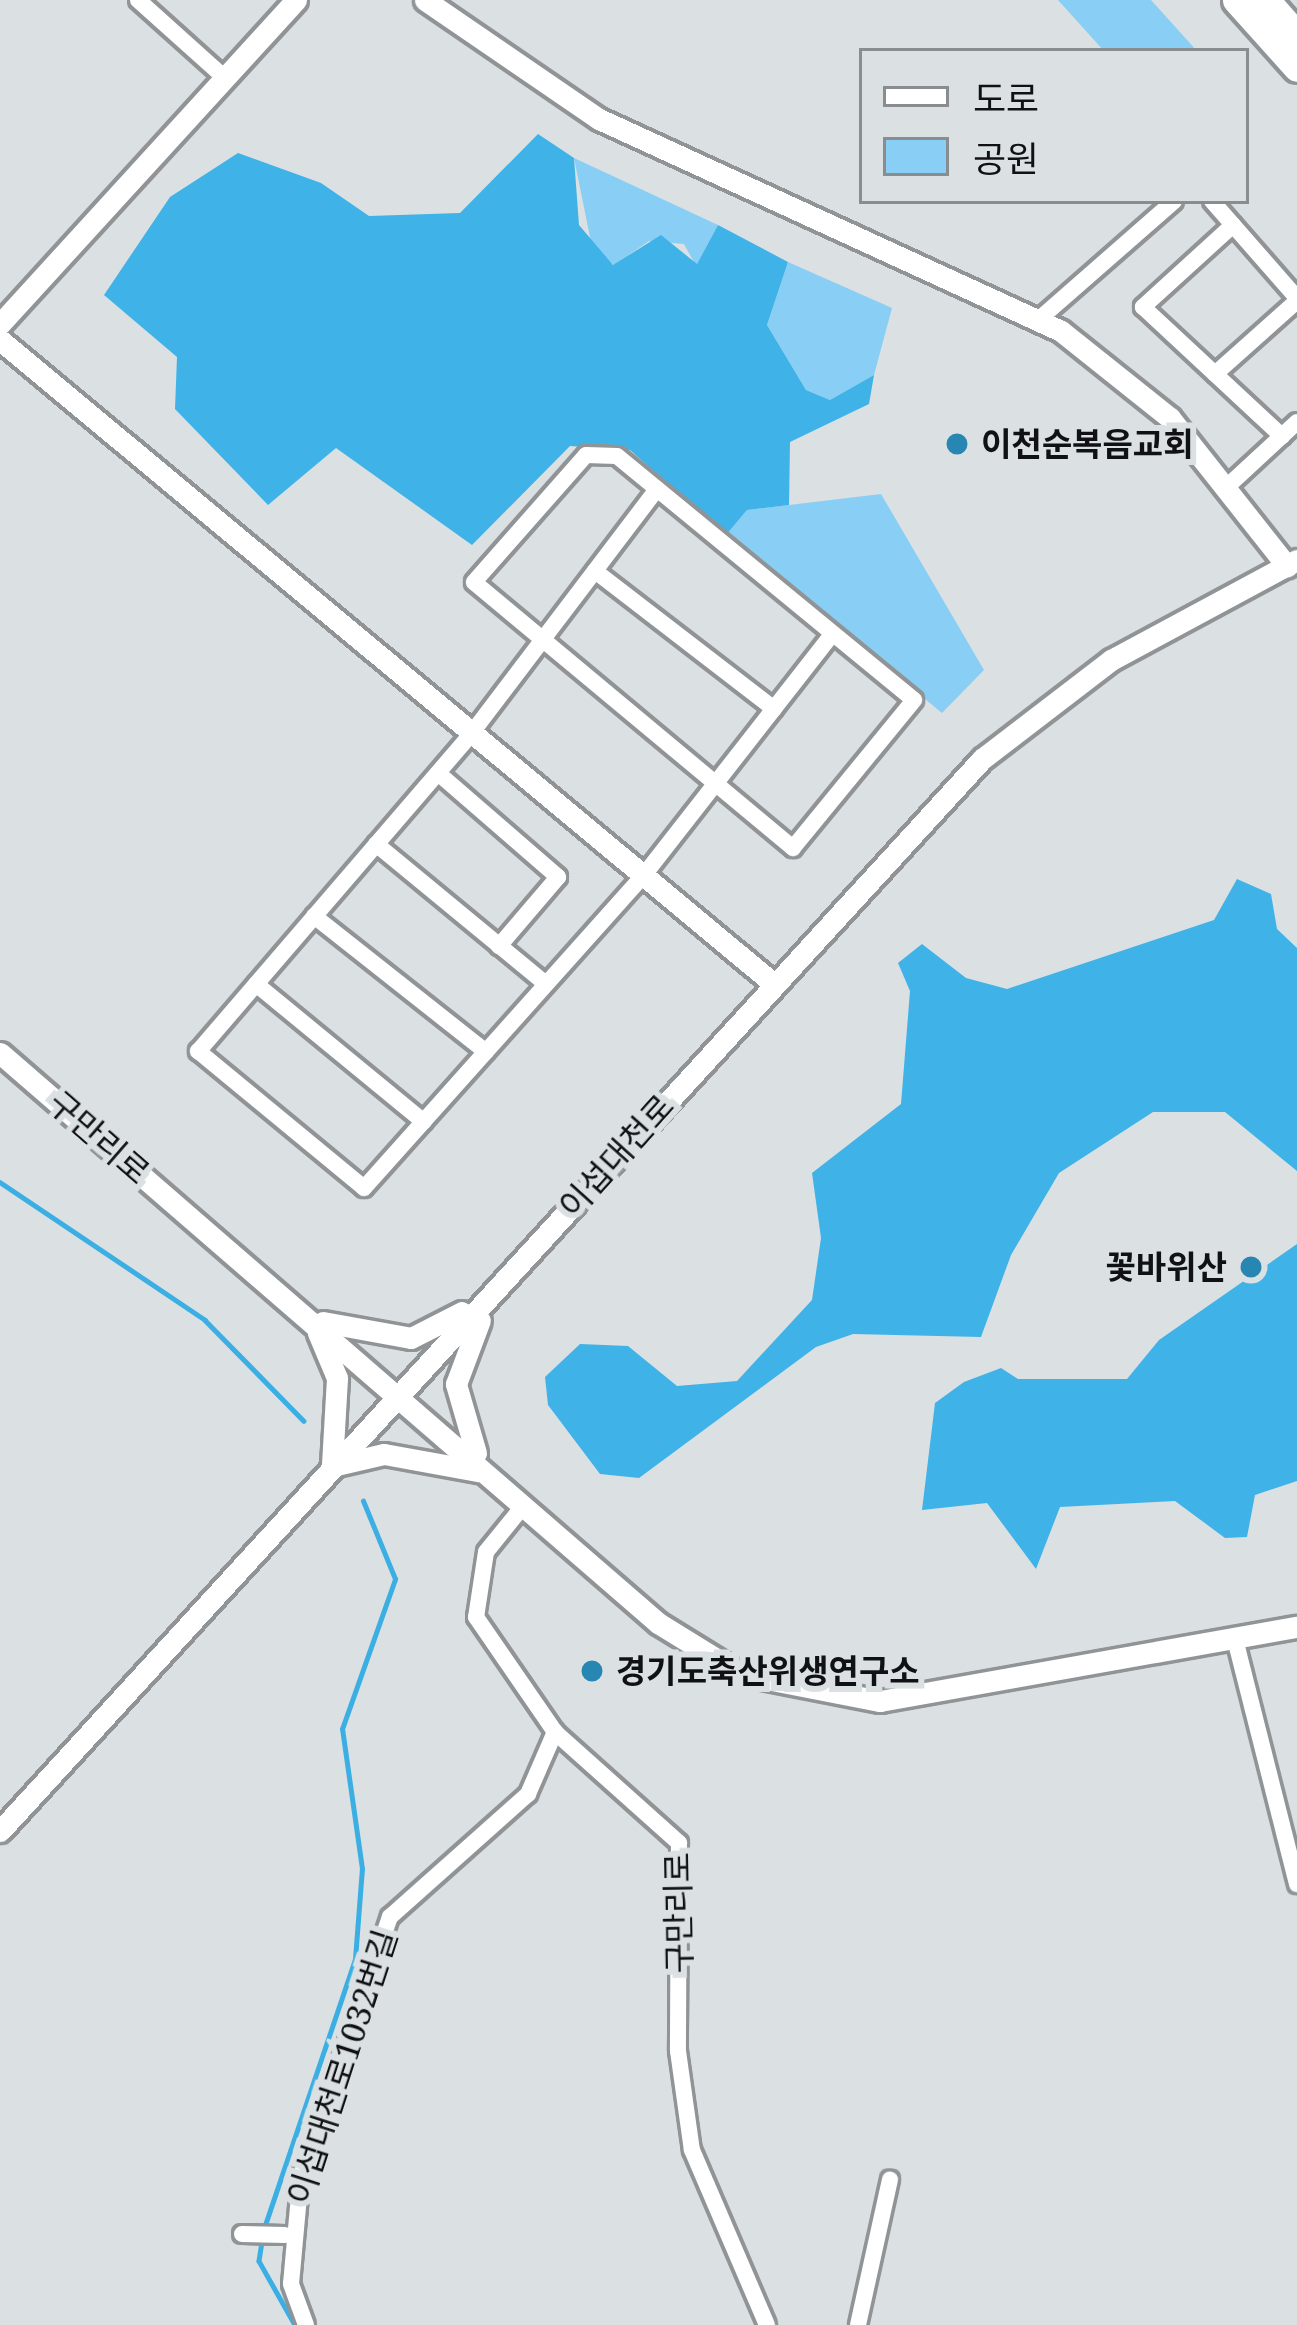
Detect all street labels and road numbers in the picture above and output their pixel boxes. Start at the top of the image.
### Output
street label: 구만리로 [40,1082,158,1192]
street label: 이섭대천로 [550,1086,682,1226]
street label: 구만리로 [657,1852,699,1974]
street label: 이섭대천로1032번길 [279,1925,405,2209]

